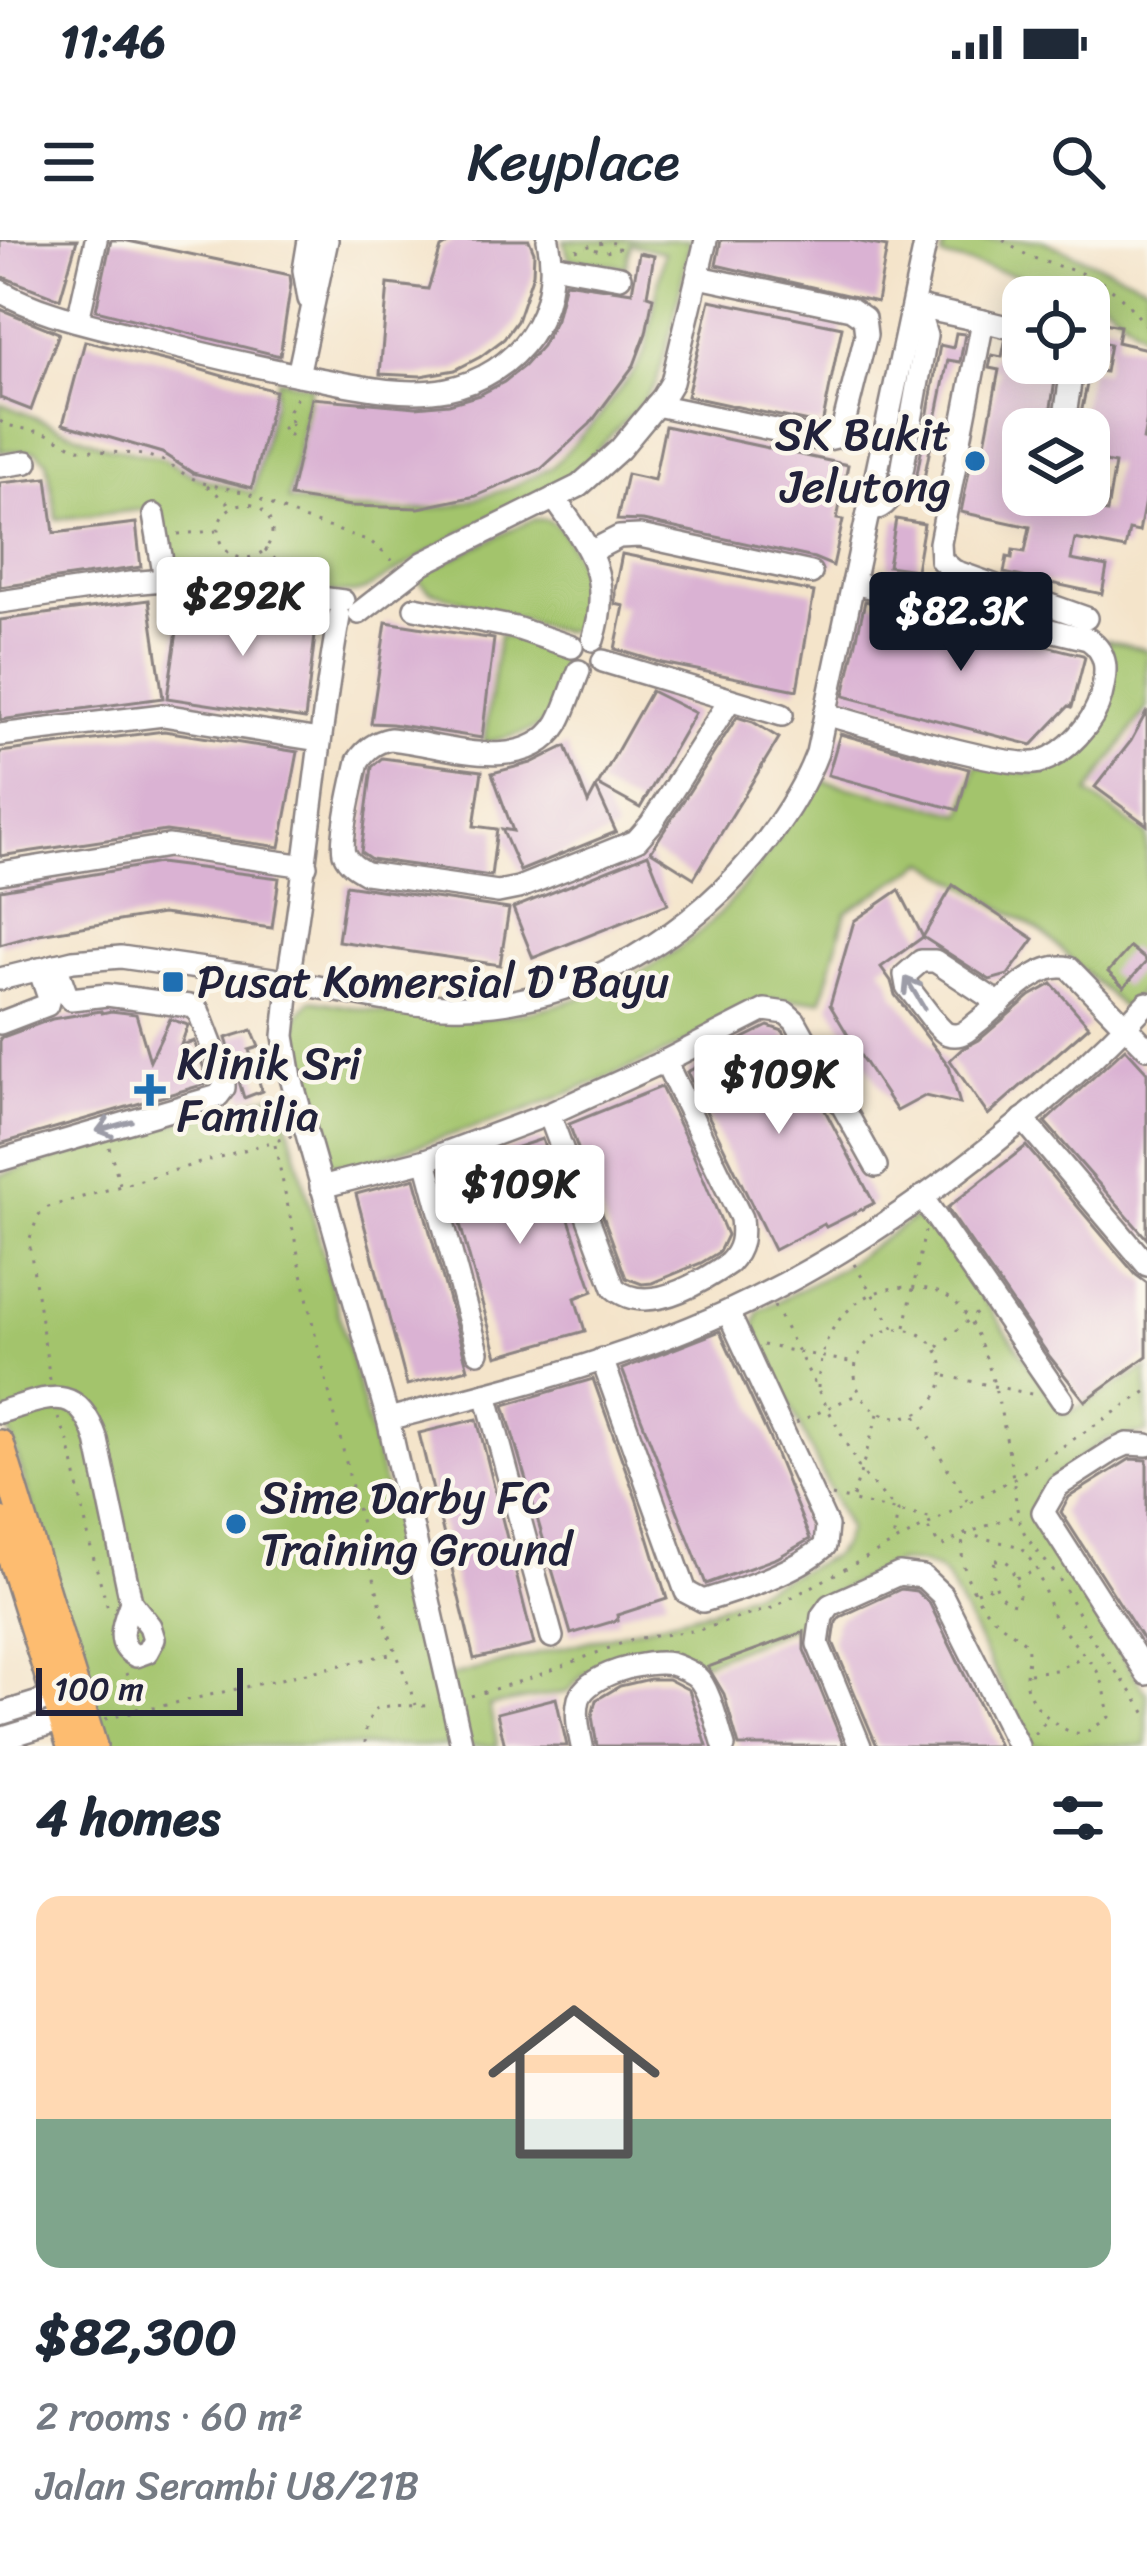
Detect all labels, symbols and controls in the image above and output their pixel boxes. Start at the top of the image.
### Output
text: 11:46 [60,2,166,82]
text: Keyplace [467,114,680,210]
icon: menu [36,129,102,195]
icon: search [1045,129,1111,195]
map controls [1002,276,1110,516]
button: locate [1002,276,1110,384]
place label: SK Bukit Jelutong [775,395,951,527]
button: layers [1002,408,1110,516]
marker: SK Bukit Jelutong [962,448,988,474]
pin: $292K [159,557,327,659]
text: $292K [184,561,302,630]
pin: $82.3K [863,572,1059,674]
text: $82.3K [896,576,1026,645]
place label: Pusat Komersial D'Bayu [197,942,669,1022]
marker: Pusat Komersial D'Bayu [160,969,186,995]
one-way arrow [903,976,927,1010]
place label: Klinik Sri Familia [177,1024,363,1156]
pin: $109K [695,1035,863,1137]
text: $109K [721,1039,837,1108]
marker: Klinik Sri Familia [134,1074,166,1106]
one-way arrow [96,1116,134,1138]
pin: $109K [436,1145,604,1247]
text: $109K [462,1149,578,1218]
place label: Sime Darby FC Training Ground [260,1458,575,1590]
marker: Sime Darby FC Training Ground [223,1511,249,1537]
text: 100 m [54,1660,144,1718]
scale bar [36,1662,243,1715]
text: 4 homes [36,1773,220,1863]
icon: filters [1045,1785,1111,1851]
icon: home [466,1974,682,2190]
text: $82,300 [36,2292,237,2382]
text: 2 rooms · 60 m² [36,2382,303,2451]
text: Jalan Serambi U8/21B [36,2451,419,2520]

